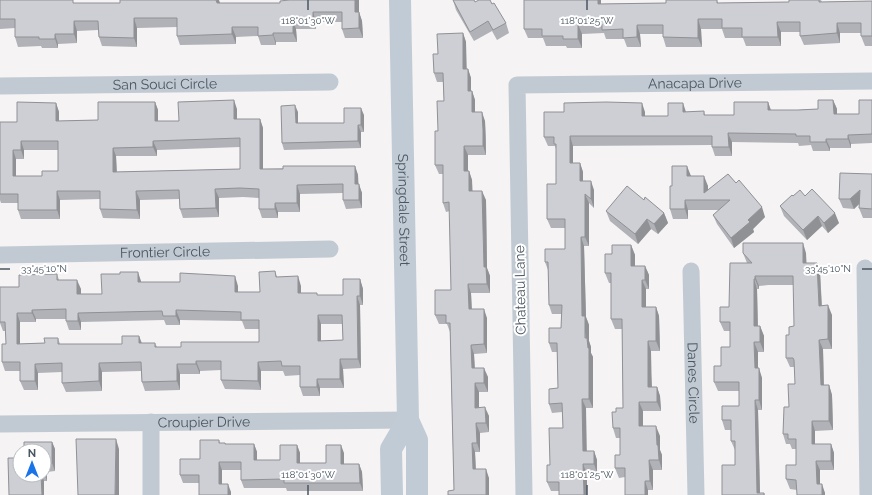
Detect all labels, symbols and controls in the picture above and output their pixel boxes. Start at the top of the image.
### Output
text: 118°01'30"W [281,15,335,26]
text: 118°01'25"W [560,15,614,26]
street label: Anacapa Drive [648,74,742,92]
street label: San Souci Circle [113,75,217,93]
street label: Springdale Street [395,153,413,267]
street label: Frontier Circle [120,243,210,261]
street label: Chateau Lane [511,245,529,335]
text: 33°45'10"N [21,263,67,274]
text: 33°45'10"N [805,263,851,274]
street label: Danes Circle [685,342,702,424]
street label: Croupier Drive [158,414,250,430]
north arrow [12,443,52,483]
text: N [28,447,36,460]
text: 118°01'30"W [281,469,335,480]
text: 118°01'25"W [560,469,614,480]

